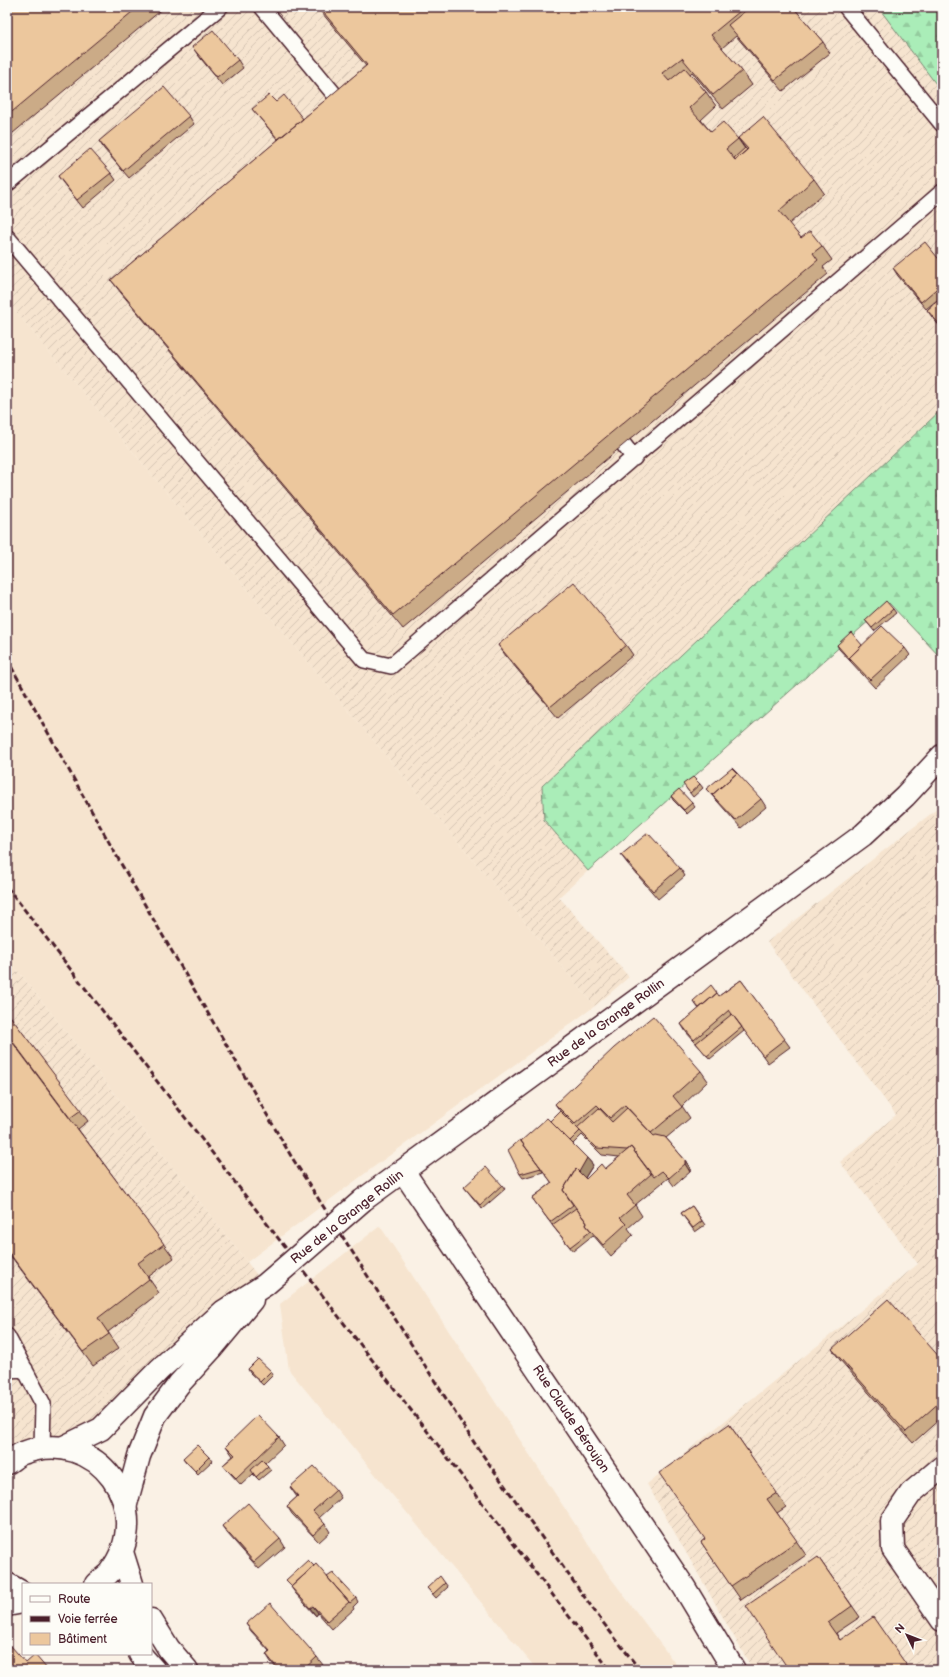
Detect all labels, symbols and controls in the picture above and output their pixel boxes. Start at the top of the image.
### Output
street label: Rue de la Grange Rollin [544,975,668,1071]
street label: Rue de la Grange Rollin [287,1167,407,1267]
street label: Rue Claude Béroujon [529,1362,613,1476]
legend [22,1583,152,1655]
text: Route [58,1592,90,1607]
text: Voie ferrée [58,1612,118,1627]
north arrow [887,1615,927,1655]
text: N [892,1621,908,1636]
text: Bâtiment [58,1632,107,1647]

